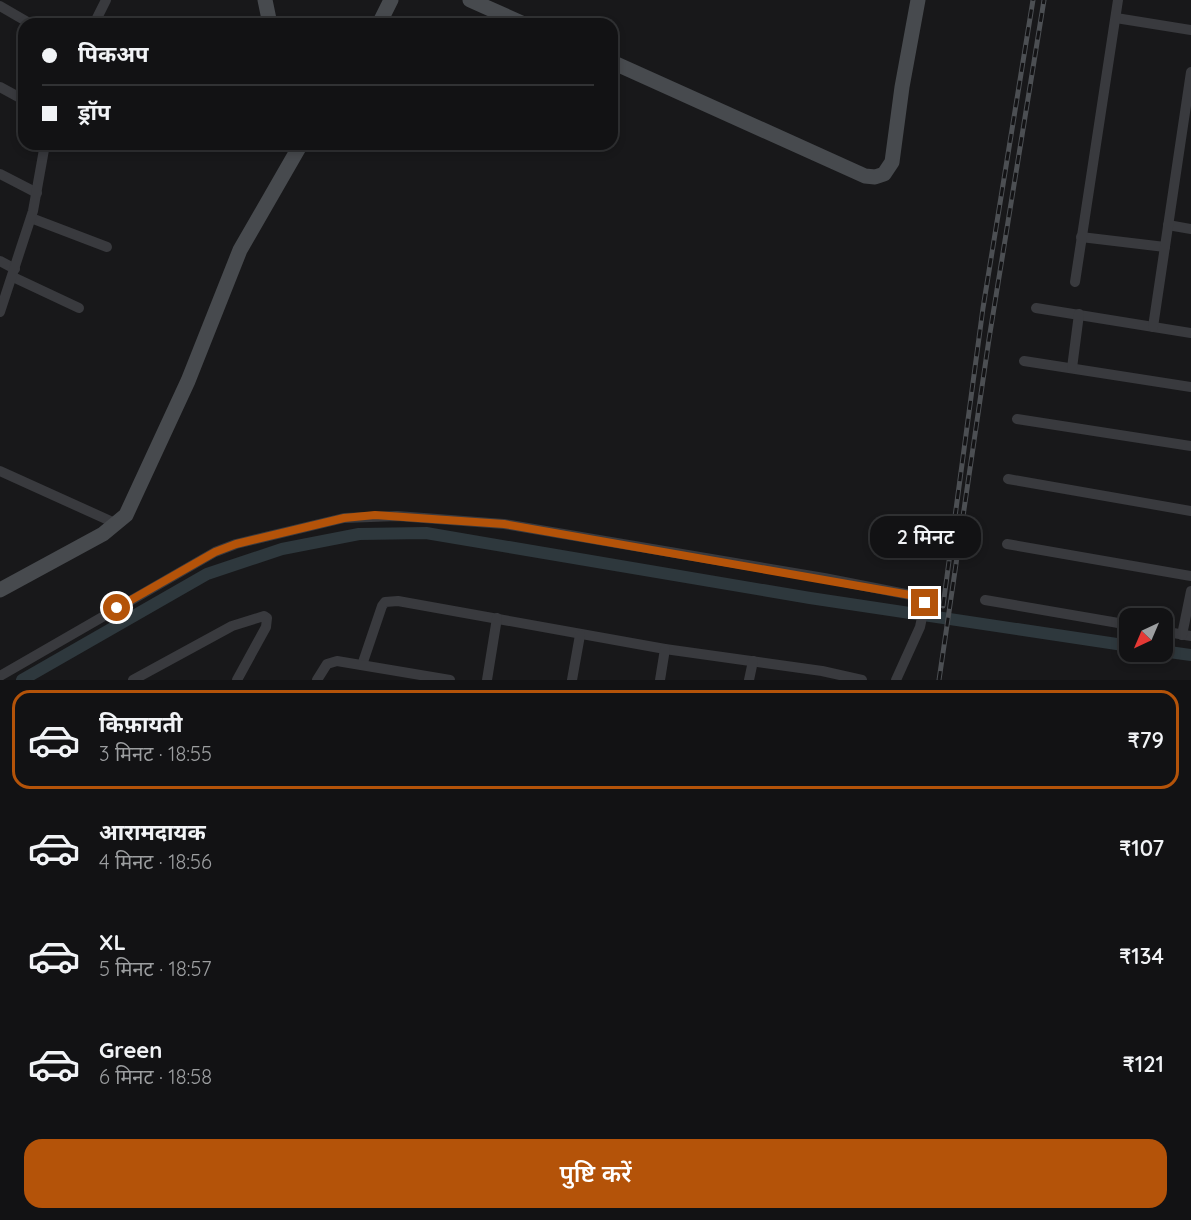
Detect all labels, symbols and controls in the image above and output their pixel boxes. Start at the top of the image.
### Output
text: पिकअप [78,40,149,68]
text: ड्रॉप [78,98,111,126]
callout: 2 मिनट [870,516,980,558]
text: 2 मिनट [897,524,954,549]
route end [911,589,938,616]
route start [103,594,130,621]
north arrow [1119,608,1173,662]
map controls [1119,608,1173,662]
text: किफ़ायती [99,710,183,738]
icon: car [27,713,81,767]
text: ₹79 [1127,726,1164,754]
text: 3 मिनट · 18:55 [99,741,212,766]
text: आरामदायक [99,818,206,846]
icon: car [27,821,81,875]
text: ₹107 [1119,834,1164,862]
text: 4 मिनट · 18:56 [99,849,212,874]
text: XL [99,928,126,956]
icon: car [27,929,81,983]
text: ₹134 [1119,942,1164,970]
text: 5 मिनट · 18:57 [99,956,212,981]
text: Green [99,1036,162,1064]
icon: car [27,1037,81,1091]
text: ₹121 [1122,1050,1164,1078]
text: 6 मिनट · 18:58 [99,1064,212,1089]
button: पुष्टि करें [24,1139,1167,1208]

